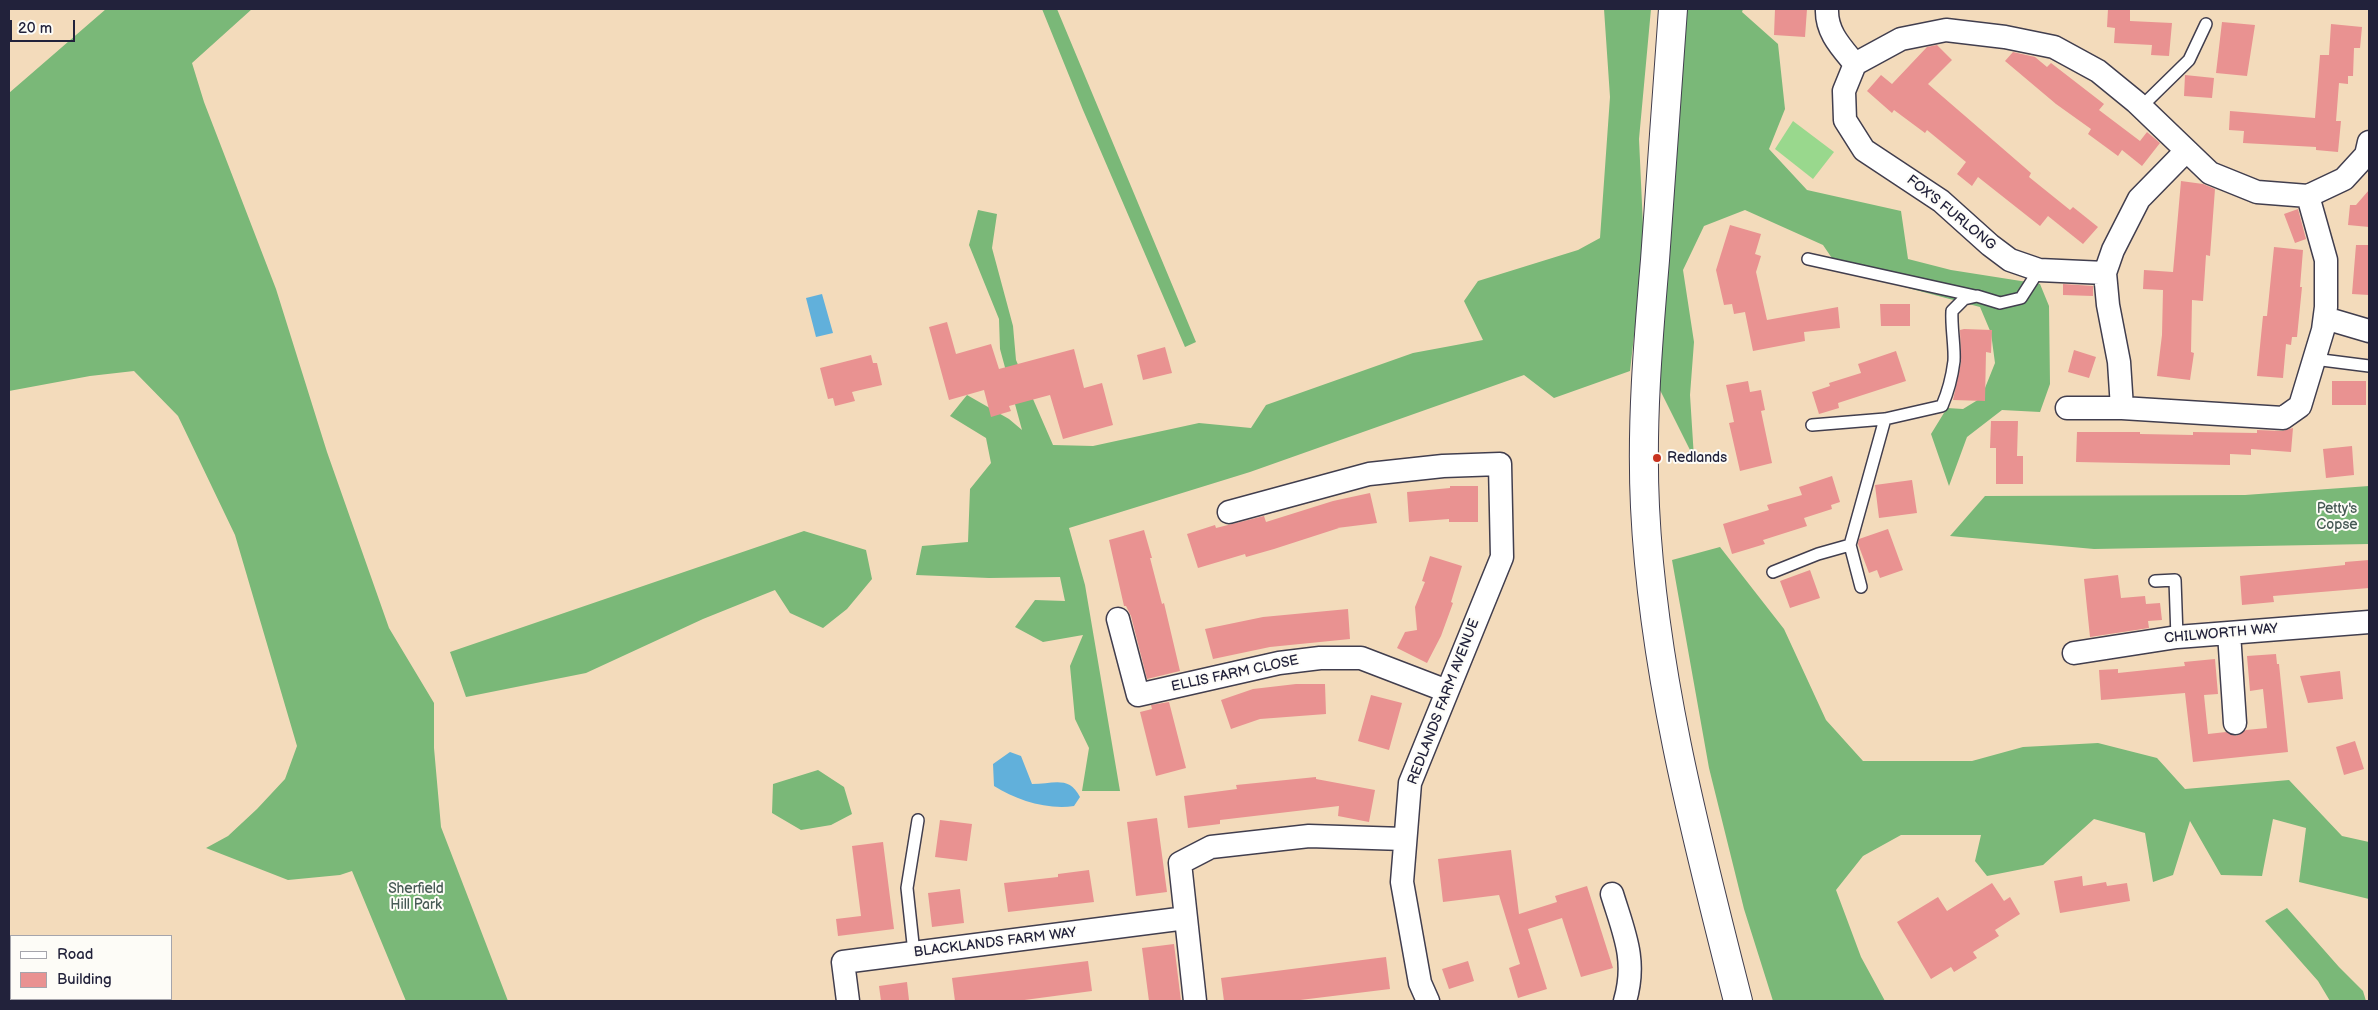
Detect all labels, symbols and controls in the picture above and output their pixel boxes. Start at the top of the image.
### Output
scale bar [12,10,78,42]
text: 20 m [18,19,52,38]
street label: FOX'S FURLONG [1903,172,1999,254]
place label: Redlands [1667,450,1727,466]
marker: Redlands [1651,452,1663,464]
park label: Petty's Copse [2316,501,2358,534]
street label: REDLANDS FARM AVENUE [1405,617,1483,787]
street label: CHILWORTH WAY [2163,621,2279,647]
street label: ELLIS FARM CLOSE [1170,652,1300,696]
park label: Sherfield Hill Park [388,881,444,914]
street label: BLACKLANDS FARM WAY [913,925,1077,961]
legend [10,935,172,1000]
text: Road [57,945,93,964]
text: Building [57,970,112,989]

